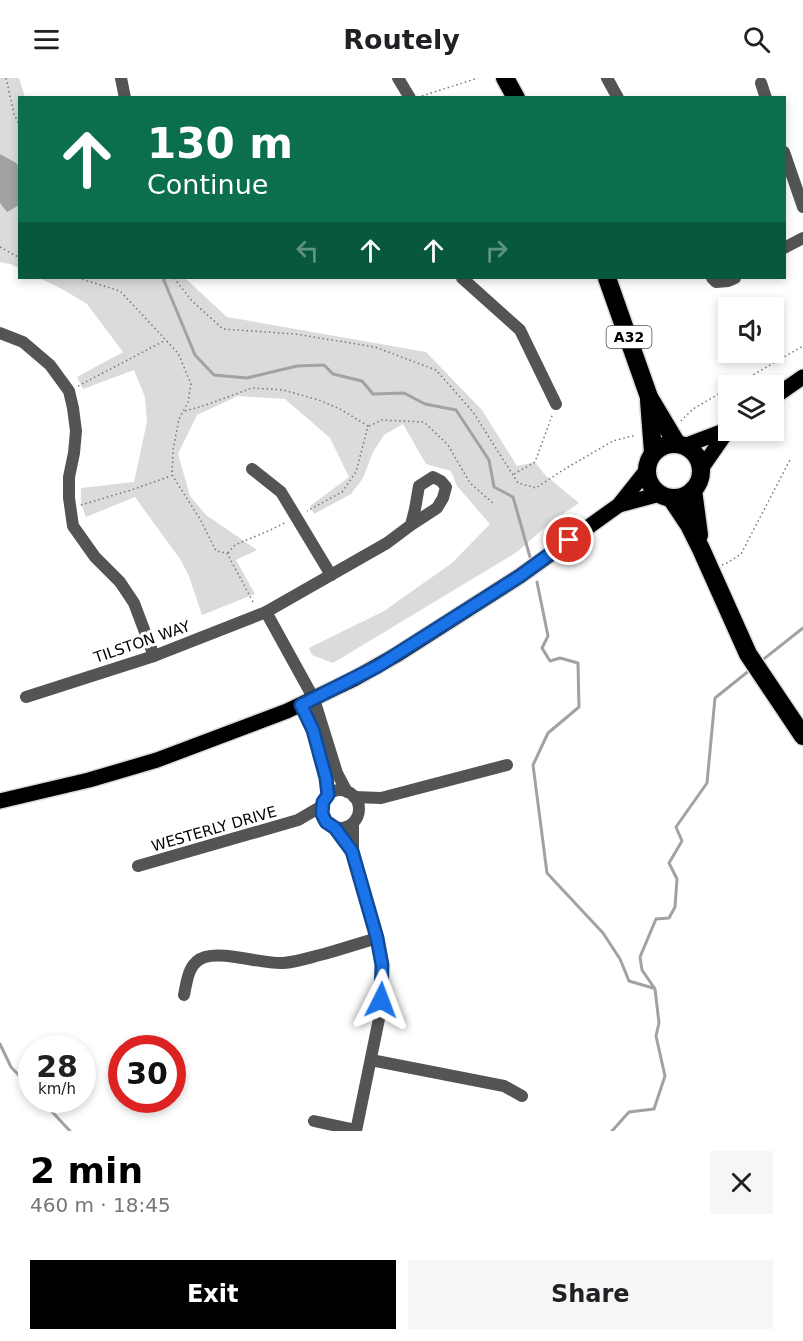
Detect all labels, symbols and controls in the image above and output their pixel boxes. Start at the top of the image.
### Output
icon: menu [30,23,63,56]
icon: search [740,23,773,56]
text: Routely [343,24,460,55]
text: 130 m [147,119,293,168]
icon: ahead [48,120,126,198]
text: Continue [147,169,268,200]
icon: left [291,234,324,267]
icon: ahead [354,234,387,267]
icon: ahead [417,234,450,267]
icon: right [480,234,513,267]
map controls [718,297,784,441]
button: sound [718,297,784,363]
road number: A32 [606,326,652,348]
button: layers [718,375,784,441]
pin [543,514,594,565]
icon: arrive [552,523,585,556]
street label: TILSTON WAY [91,617,193,667]
street label: WESTERLY DRIVE [149,803,279,855]
position arrow [349,968,413,1032]
speed limit sign: 30 [108,1035,186,1113]
text: 28 [36,1049,78,1084]
text: km/h [38,1080,76,1098]
text: 2 min [30,1150,143,1191]
button: close [710,1151,773,1214]
text: 460 m · 18:45 [30,1193,171,1217]
button: Exit [30,1260,396,1329]
button: Share [408,1260,773,1329]

